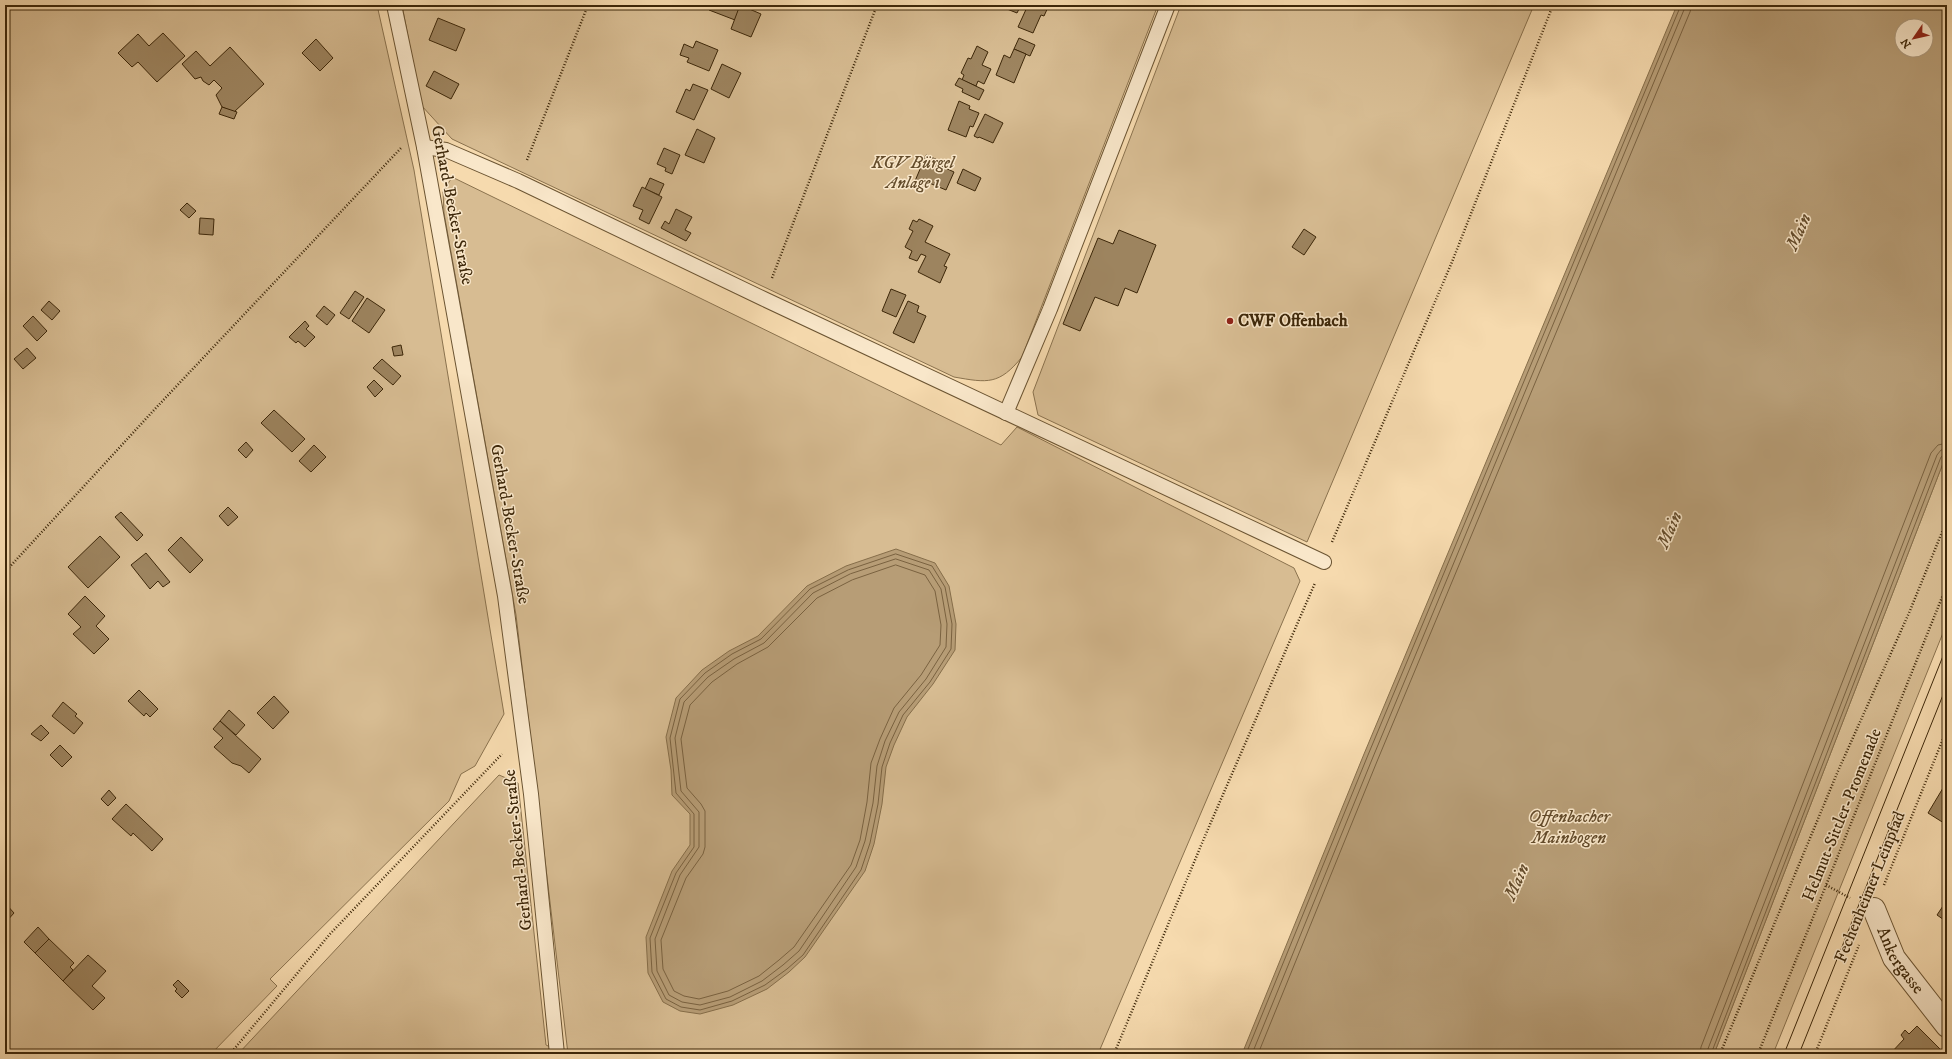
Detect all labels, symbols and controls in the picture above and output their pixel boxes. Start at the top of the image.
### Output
north arrow [1894,18,1934,58]
text: N [1898,35,1915,51]
street label: Gerhard-Becker-Straße [426,123,478,287]
park label: KGV Bürgel Anlage 1 [871,152,956,194]
water label: Main [1781,210,1817,255]
place label: CWF Offenbach [1238,310,1348,332]
marker: CWF Offenbach [1225,316,1235,326]
street label: Gerhard-Becker-Straße [485,442,535,606]
water label: Main [1652,508,1688,553]
street label: Helmut-Sittler-Promenade [1797,725,1887,905]
street label: Gerhard-Becker-Straße [499,768,537,932]
water label: Offenbacher Mainbogen [1528,806,1611,849]
street label: Fechenheimer Leinpfad [1830,808,1911,966]
water label: Main [1499,860,1535,905]
street label: Ankergasse [1872,924,1929,998]

